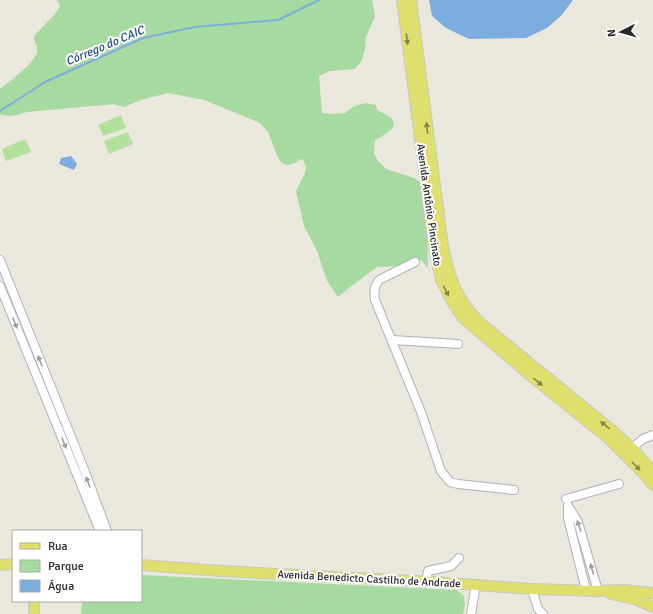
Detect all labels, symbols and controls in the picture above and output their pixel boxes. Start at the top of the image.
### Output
north arrow [601,12,641,52]
water label: Córrego do CAIC [63,22,148,69]
text: N [605,29,618,37]
one-way arrow [404,33,410,45]
one-way arrow [424,122,430,134]
street label: Avenida Antônio Pincinato [414,143,444,267]
one-way arrow [443,285,449,297]
one-way arrow [12,317,18,329]
one-way arrow [37,354,43,366]
one-way arrow [532,377,543,386]
one-way arrow [600,420,611,429]
one-way arrow [61,437,67,449]
one-way arrow [632,461,641,471]
one-way arrow [85,475,91,487]
one-way arrow [575,519,581,531]
legend [12,530,142,602]
text: Rua [48,539,68,554]
text: Parque [48,559,84,574]
one-way arrow [589,563,595,575]
street label: Avenida Benedicto Castilho de Andrade [277,568,461,590]
text: Água [48,579,74,594]

